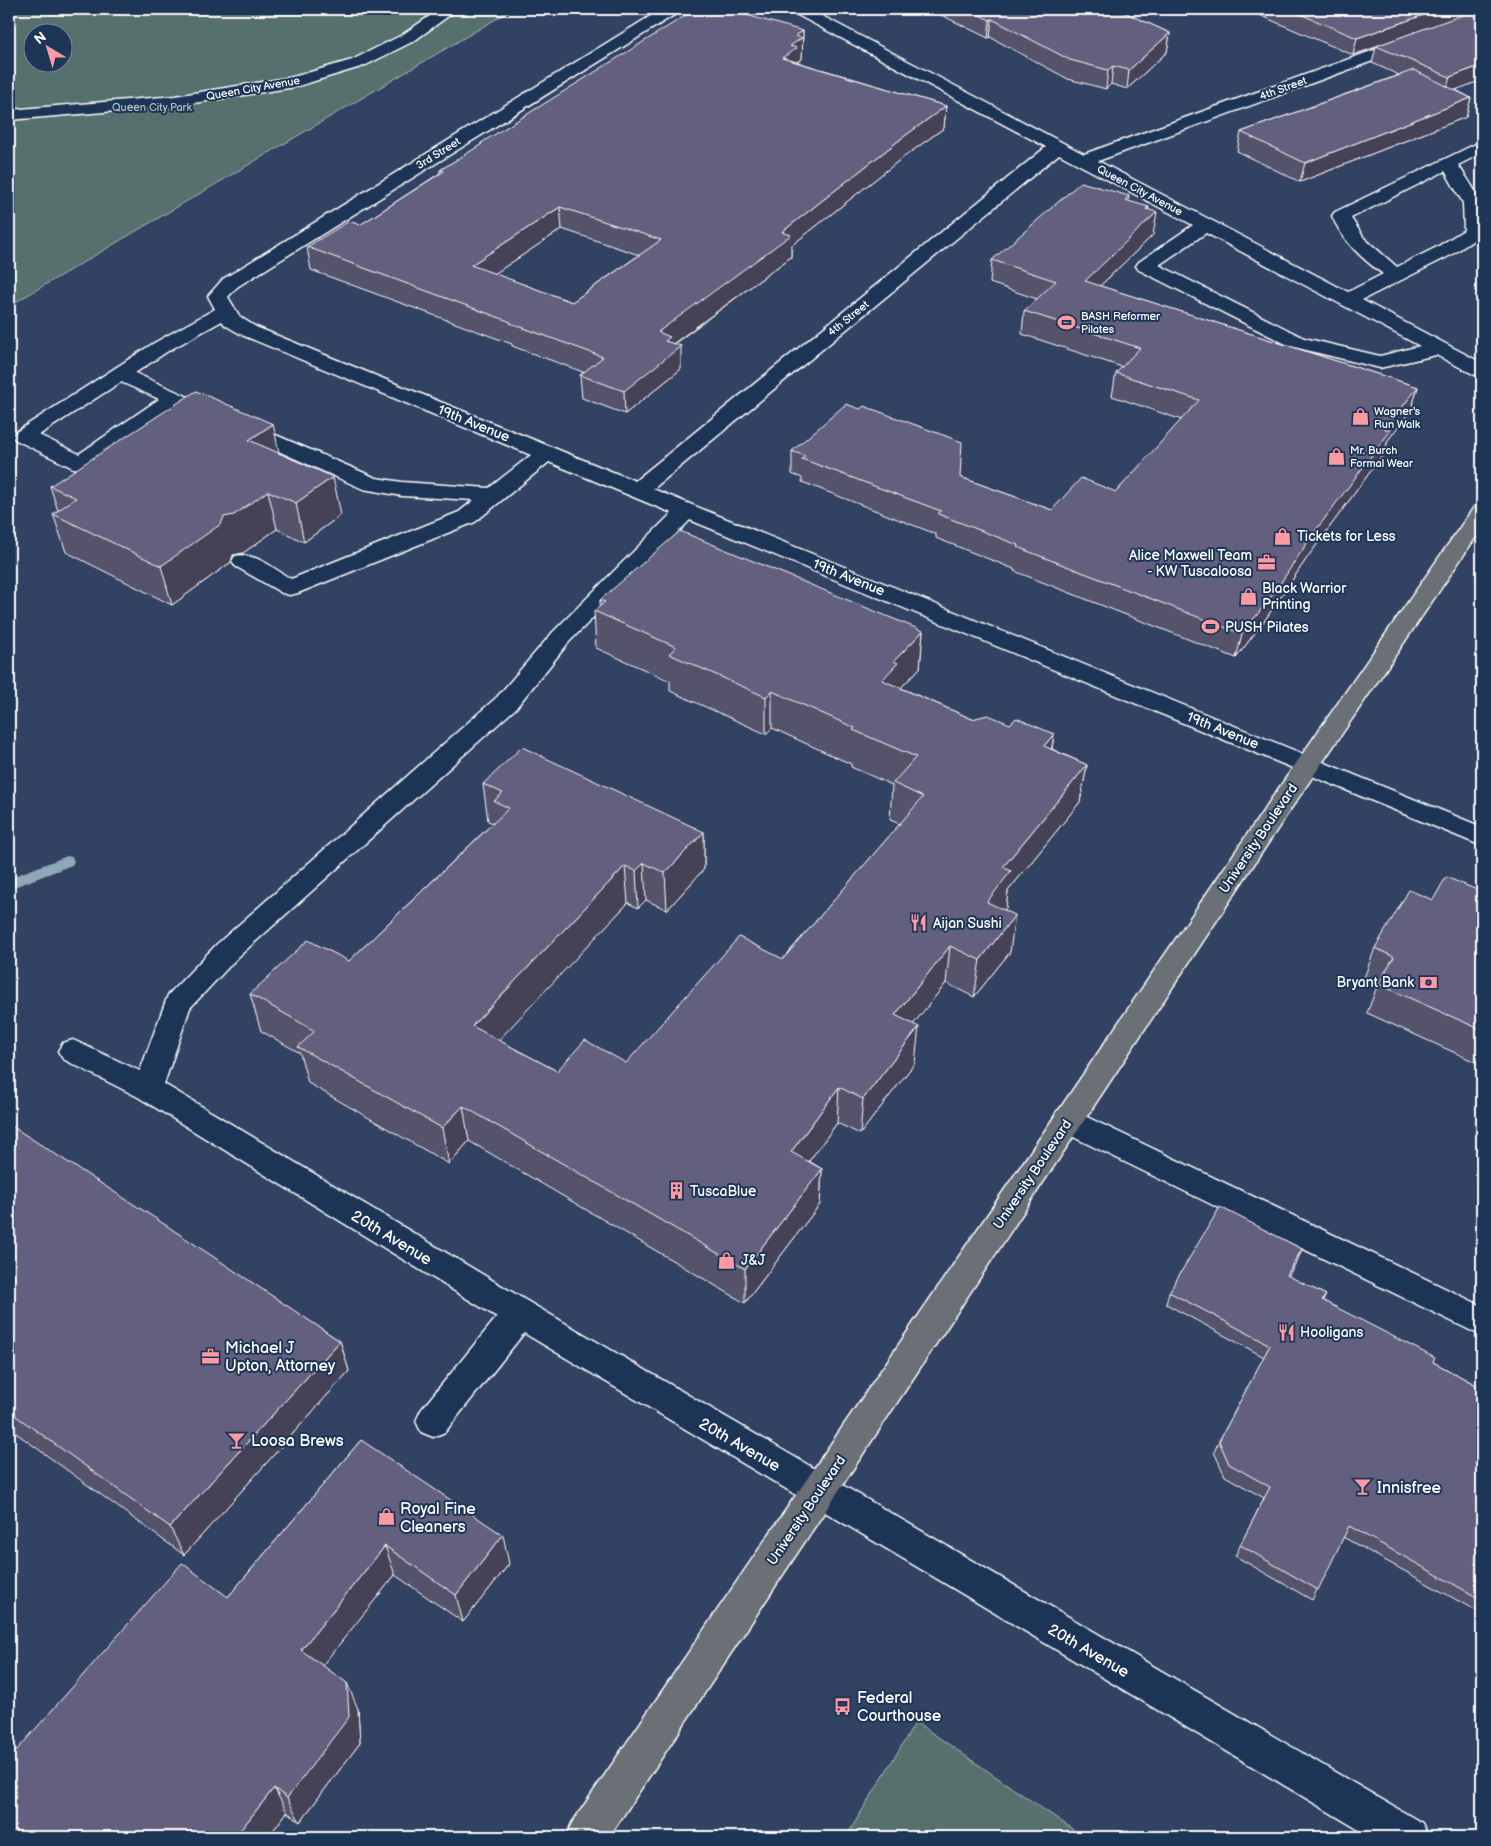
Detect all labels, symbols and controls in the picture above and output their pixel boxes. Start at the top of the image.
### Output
north arrow [22,22,72,72]
text: N [31,28,50,48]
street label: Queen City Avenue [205,74,301,103]
street label: 4th Street [1258,74,1309,103]
park label: Queen City Park [112,101,193,114]
street label: 3rd Street [414,134,463,172]
street label: Queen City Avenue [1095,162,1185,219]
street label: 4th Street [825,297,872,339]
place label: BASH Reformer Pilates [1081,310,1161,336]
sports icon: BASH Reformer Pilates [1057,312,1077,332]
street label: 19th Avenue [435,401,512,446]
place label: Wagner's Run Walk [1374,405,1421,431]
shop icon: Wagner's Run Walk [1350,407,1370,427]
place label: Mr. Burch Formal Wear [1350,444,1414,470]
shop icon: Mr. Burch Formal Wear [1326,446,1346,466]
shop icon: Tickets for Less [1273,526,1293,546]
place label: Tickets for Less [1297,528,1396,545]
place label: Alice Maxwell Team - KW Tuscaloosa [1129,547,1252,580]
office icon: Alice Maxwell Team - KW Tuscaloosa [1256,553,1276,573]
street label: 19th Avenue [810,555,887,600]
place label: Black Warrior Printing [1262,580,1347,613]
shop icon: Black Warrior Printing [1238,586,1258,606]
sports icon: PUSH Pilates [1201,617,1221,637]
place label: PUSH Pilates [1225,619,1309,636]
street label: 19th Avenue [1184,708,1261,753]
street label: University Boulevard [1215,780,1301,896]
restaurant icon: Aijan Sushi [909,913,929,933]
place label: Aijan Sushi [933,915,1002,932]
bank icon: Bryant Bank [1418,972,1438,992]
place label: Bryant Bank [1337,974,1414,991]
street label: University Boulevard [989,1116,1075,1232]
building icon: TuscaBlue [666,1181,686,1201]
place label: TuscaBlue [690,1183,756,1200]
street label: 20th Avenue [347,1207,435,1270]
shop icon: J&J [717,1250,737,1270]
place label: J&J [741,1252,766,1269]
restaurant icon: Hooligans [1276,1322,1296,1342]
place label: Hooligans [1300,1324,1363,1341]
place label: Michael J Upton, Attorney [225,1339,336,1376]
office icon: Michael J Upton, Attorney [201,1346,221,1366]
street label: 20th Avenue [695,1414,784,1476]
bar icon: Loosa Brews [227,1430,247,1450]
place label: Loosa Brews [251,1432,344,1451]
street label: University Boulevard [763,1452,849,1568]
bar icon: Innisfree [1353,1477,1373,1497]
place label: Innisfree [1377,1479,1442,1498]
place label: Royal Fine Cleaners [400,1500,476,1537]
shop icon: Royal Fine Cleaners [376,1507,396,1527]
street label: 20th Avenue [1044,1620,1133,1682]
place label: Federal Courthouse [857,1689,942,1726]
bus stop icon: Federal Courthouse [833,1696,853,1716]

